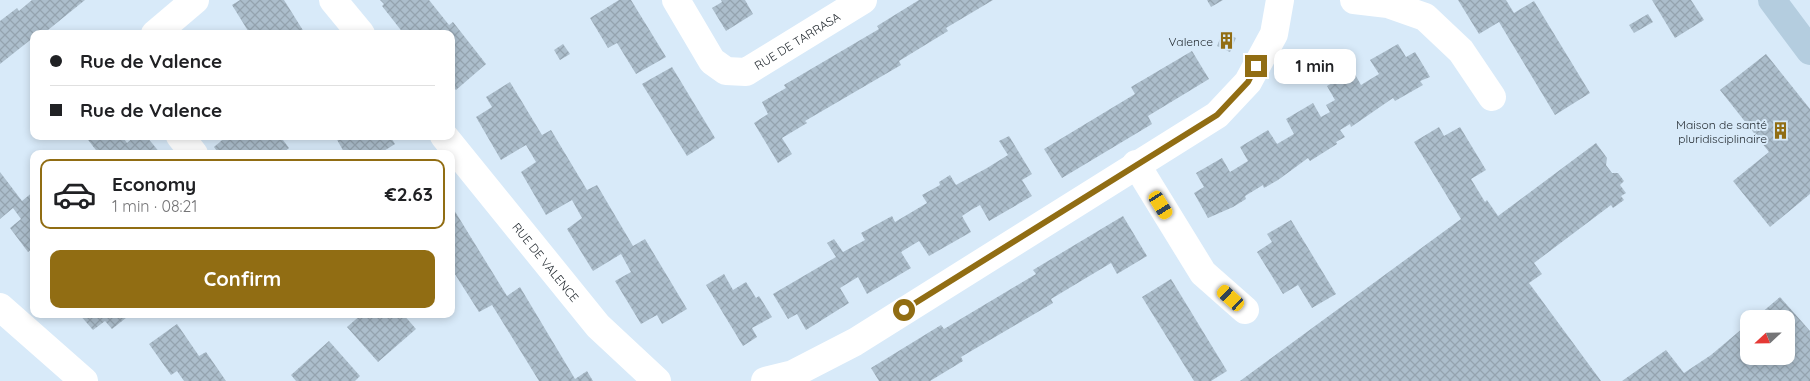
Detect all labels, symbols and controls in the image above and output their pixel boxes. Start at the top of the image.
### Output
street label: RUE DE TARRASA [751,8,843,73]
building icon: Valence [1217,31,1237,51]
place label: Valence [1169,34,1213,49]
callout: 1 min [1274,48,1356,84]
text: Rue de Valence [80,49,222,73]
route end [1245,55,1267,77]
text: 1 min [1296,56,1334,76]
text: Rue de Valence [80,98,222,122]
place label: Maison de santé pluridisciplinaire [1676,117,1767,146]
building icon: Maison de santé pluridisciplinaire [1771,121,1791,141]
icon: car [52,172,97,217]
text: Economy [112,172,196,196]
text: €2.63 [385,182,433,206]
car [1146,188,1175,222]
text: 1 min · 08:21 [112,196,197,216]
street label: RUE DE VALENCE [510,219,583,305]
button: Confirm [50,250,435,308]
car [1214,282,1247,314]
route start [893,299,915,321]
north arrow [1740,310,1795,365]
map controls [1740,310,1795,365]

